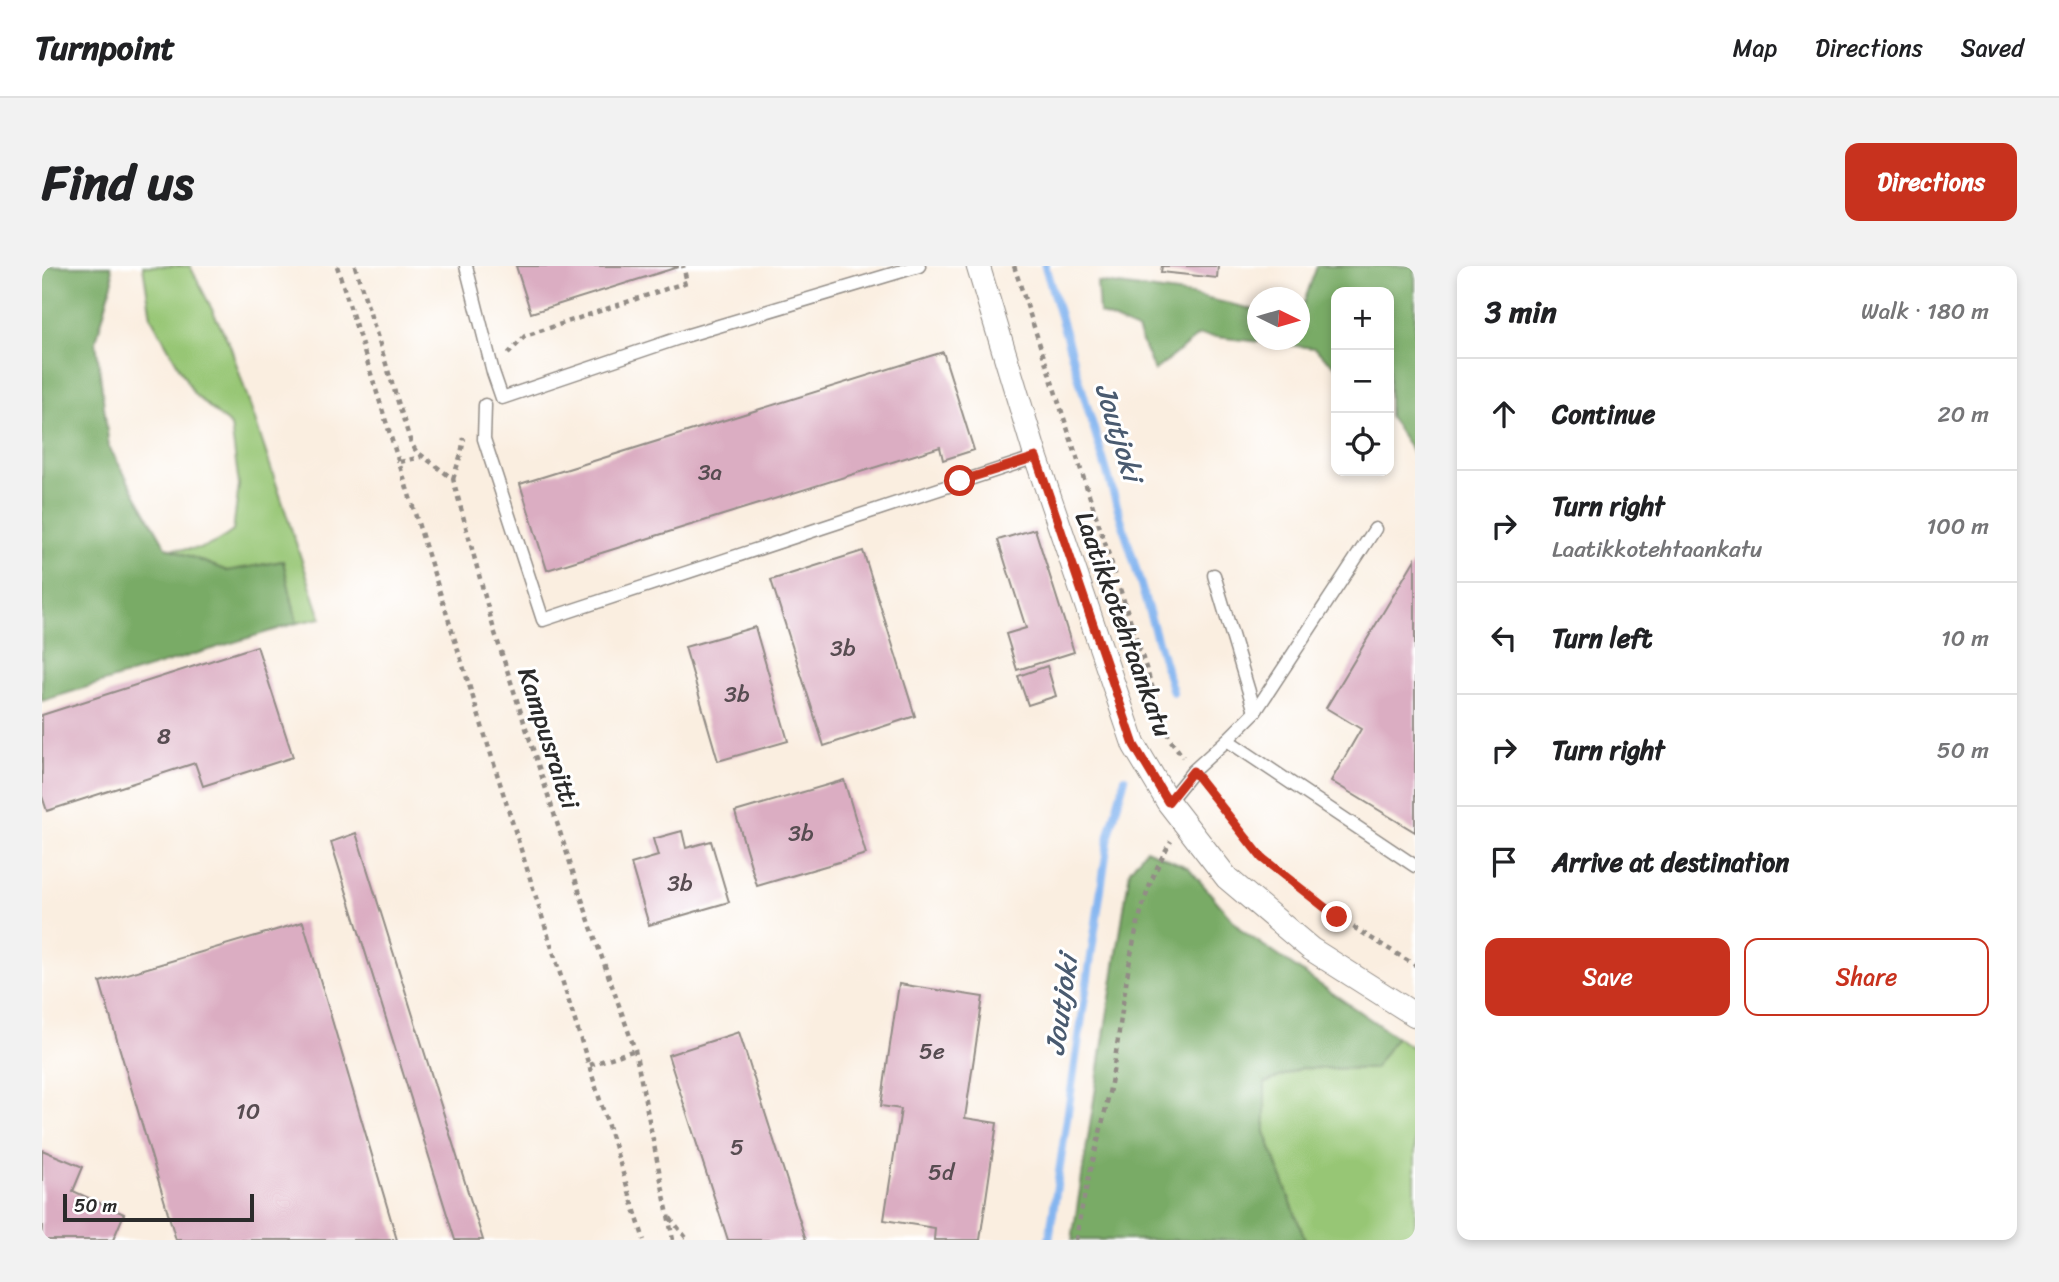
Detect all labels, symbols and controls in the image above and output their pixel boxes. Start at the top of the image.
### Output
text: Turnpoint [35,19,175,77]
text: Map [1733,27,1777,69]
text: Directions [1815,27,1923,69]
text: Saved [1961,27,2024,69]
text: Find us [42,139,194,226]
button: Directions [1845,143,2017,221]
text: 3 min [1485,285,1557,339]
north arrow [1247,287,1310,350]
map controls [1331,287,1394,476]
button: + [1331,287,1394,350]
text: Walk · 180 m [1861,291,1989,332]
button: − [1331,350,1394,413]
water label: Joutjoki [1081,377,1159,492]
text: Continue [1552,391,1655,437]
text: 20 m [1938,394,1989,435]
icon: ahead [1485,395,1523,433]
button: locate [1331,413,1394,476]
house number: 3a [698,452,722,493]
route start [944,465,975,496]
text: Turn right [1552,483,1665,529]
street label: Laatikkotehtaankatu [1062,504,1186,744]
text: 100 m [1926,506,1989,547]
icon: right [1485,507,1523,545]
text: Laatikkotehtaankatu [1552,529,1762,570]
text: Turn left [1552,615,1652,661]
text: 10 m [1941,618,1989,659]
icon: left [1485,619,1523,657]
house number: 3b [830,628,856,669]
street label: Kampusraitti [504,661,594,816]
house number: 3b [724,674,750,715]
house number: 8 [157,716,171,757]
text: Turn right [1552,727,1665,773]
text: 50 m [1937,730,1989,771]
icon: right [1485,731,1523,769]
house number: 3b [788,813,814,854]
text: Arrive at destination [1552,839,1789,885]
icon: arrive [1485,843,1523,881]
house number: 3b [667,863,693,904]
route end [1321,901,1352,932]
button: Save [1485,938,1730,1016]
button: Share [1744,938,1989,1016]
water label: Joutjoki [1030,947,1093,1058]
house number: 5e [919,1031,945,1072]
house number: 10 [236,1091,260,1132]
house number: 5 [730,1127,744,1168]
house number: 5d [928,1152,956,1193]
text: 50 m [74,1189,117,1222]
scale bar [63,1191,254,1223]

